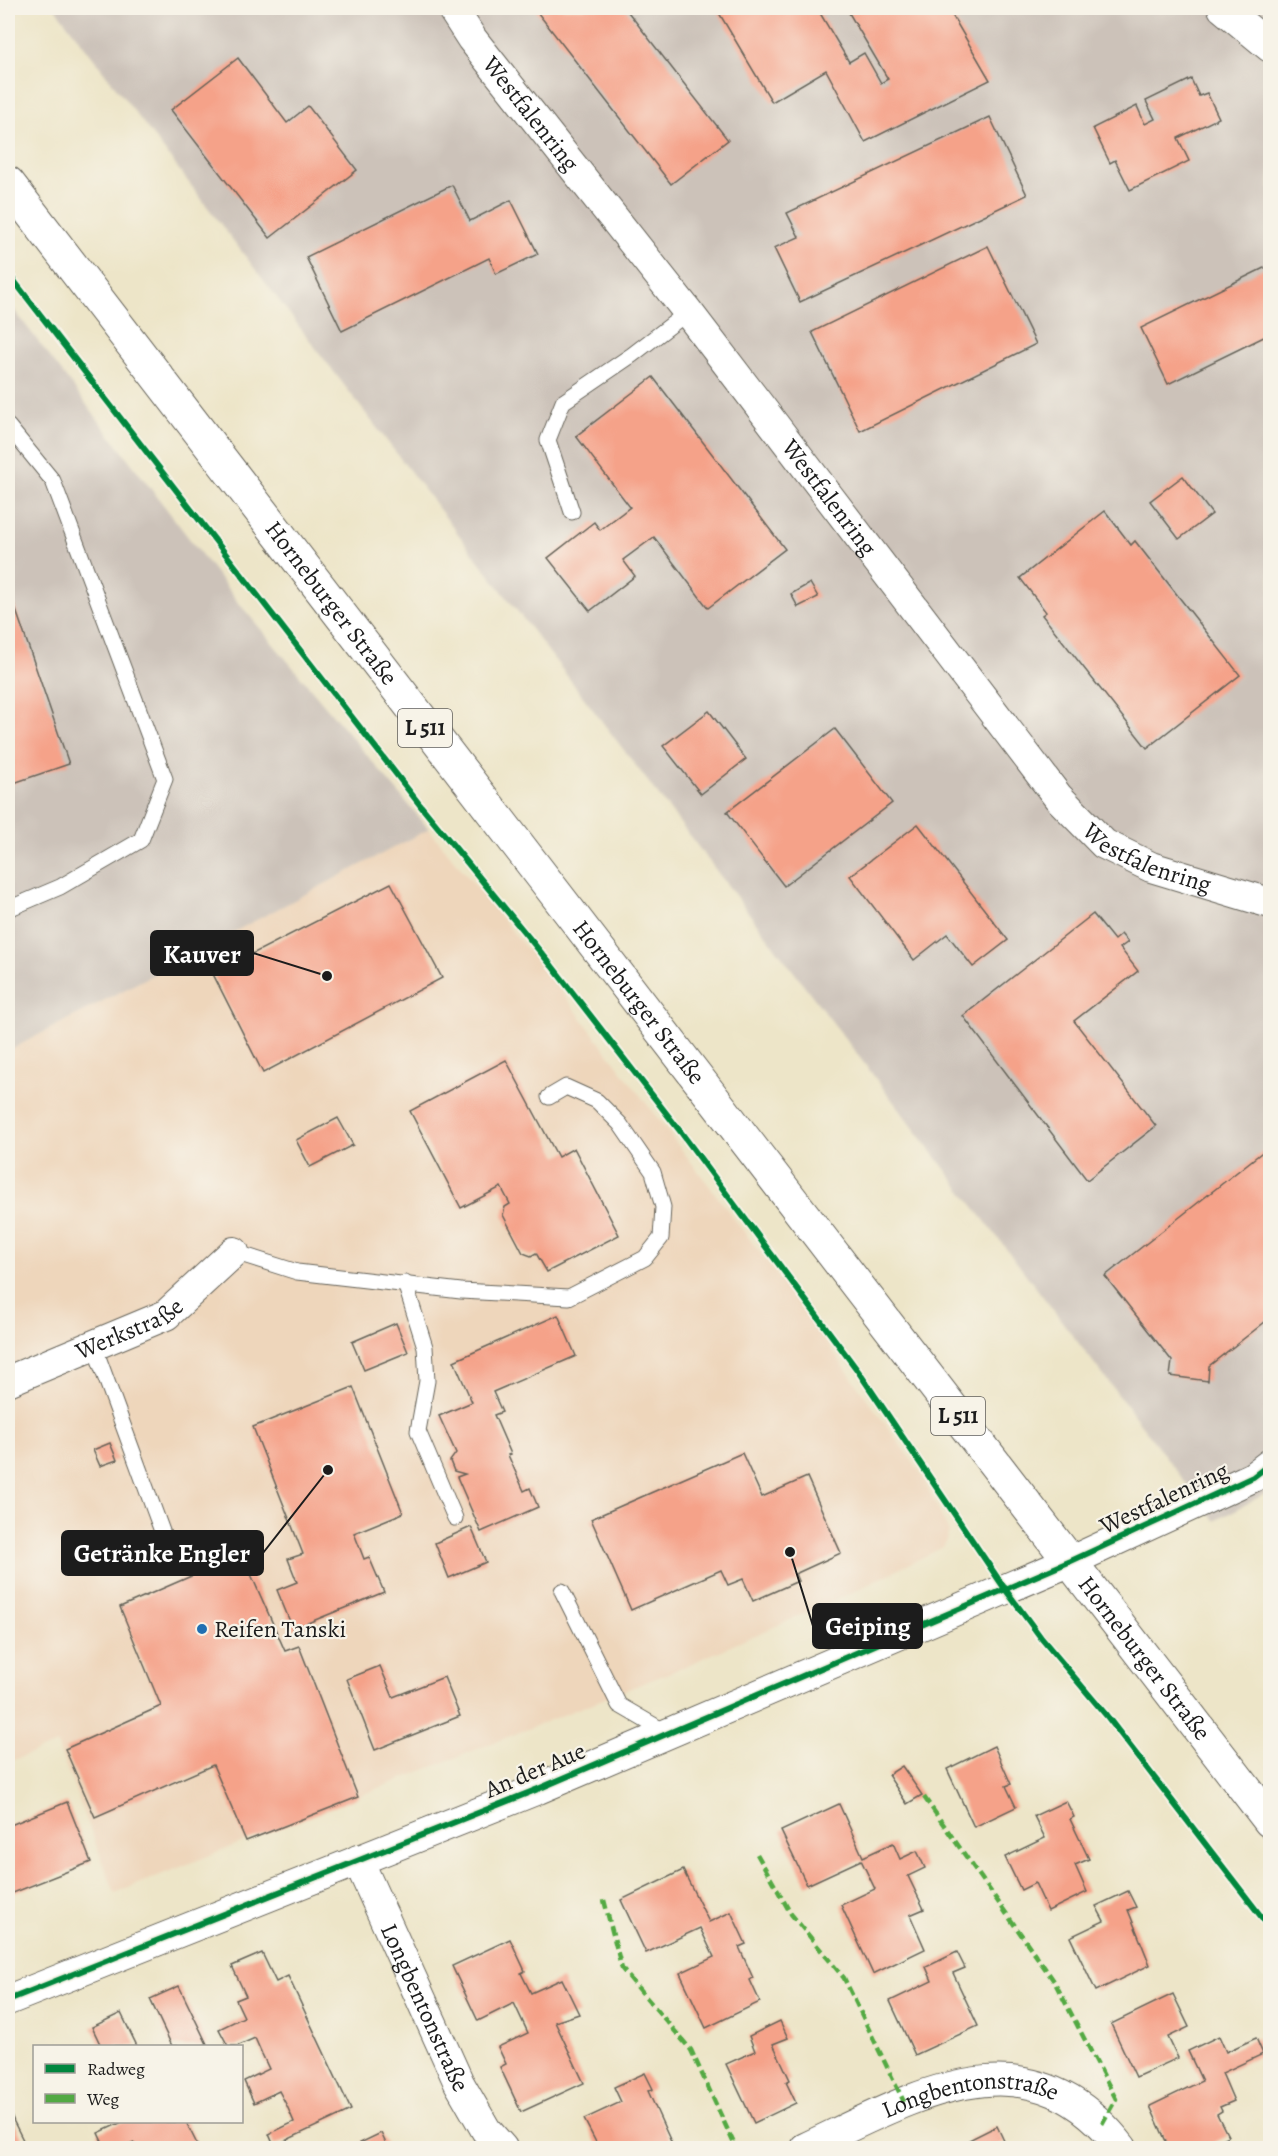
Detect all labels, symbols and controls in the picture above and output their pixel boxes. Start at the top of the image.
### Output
street label: Westfalenring [475,48,587,178]
street label: Westfalenring [774,432,884,562]
street label: Horneburger Straße [258,514,405,692]
road number: L 511 [398,709,452,747]
street label: Westfalenring [1075,815,1215,900]
street label: Horneburger Straße [565,913,713,1091]
callout: Kauver [151,931,253,975]
text: Kauver [163,937,241,972]
street label: Werkstraße [70,1291,190,1367]
road number: L 511 [931,1397,985,1435]
street label: Westfalenring [1093,1454,1234,1542]
callout: Getränke Engler [62,1531,263,1575]
text: Getränke Engler [74,1536,251,1571]
street label: Horneburger Straße [1071,1569,1218,1747]
callout: Geiping [813,1604,922,1648]
text: Geiping [825,1609,912,1644]
place label: Reifen Tanski [214,1613,346,1645]
marker: Reifen Tanski [195,1622,209,1636]
street label: An der Aue [479,1735,590,1806]
street label: Longbentonstraße [373,1918,477,2098]
legend [33,2045,243,2123]
text: Radweg [87,2057,145,2081]
street label: Longbentonstraße [877,2064,1064,2126]
text: Weg [86,2087,119,2111]

